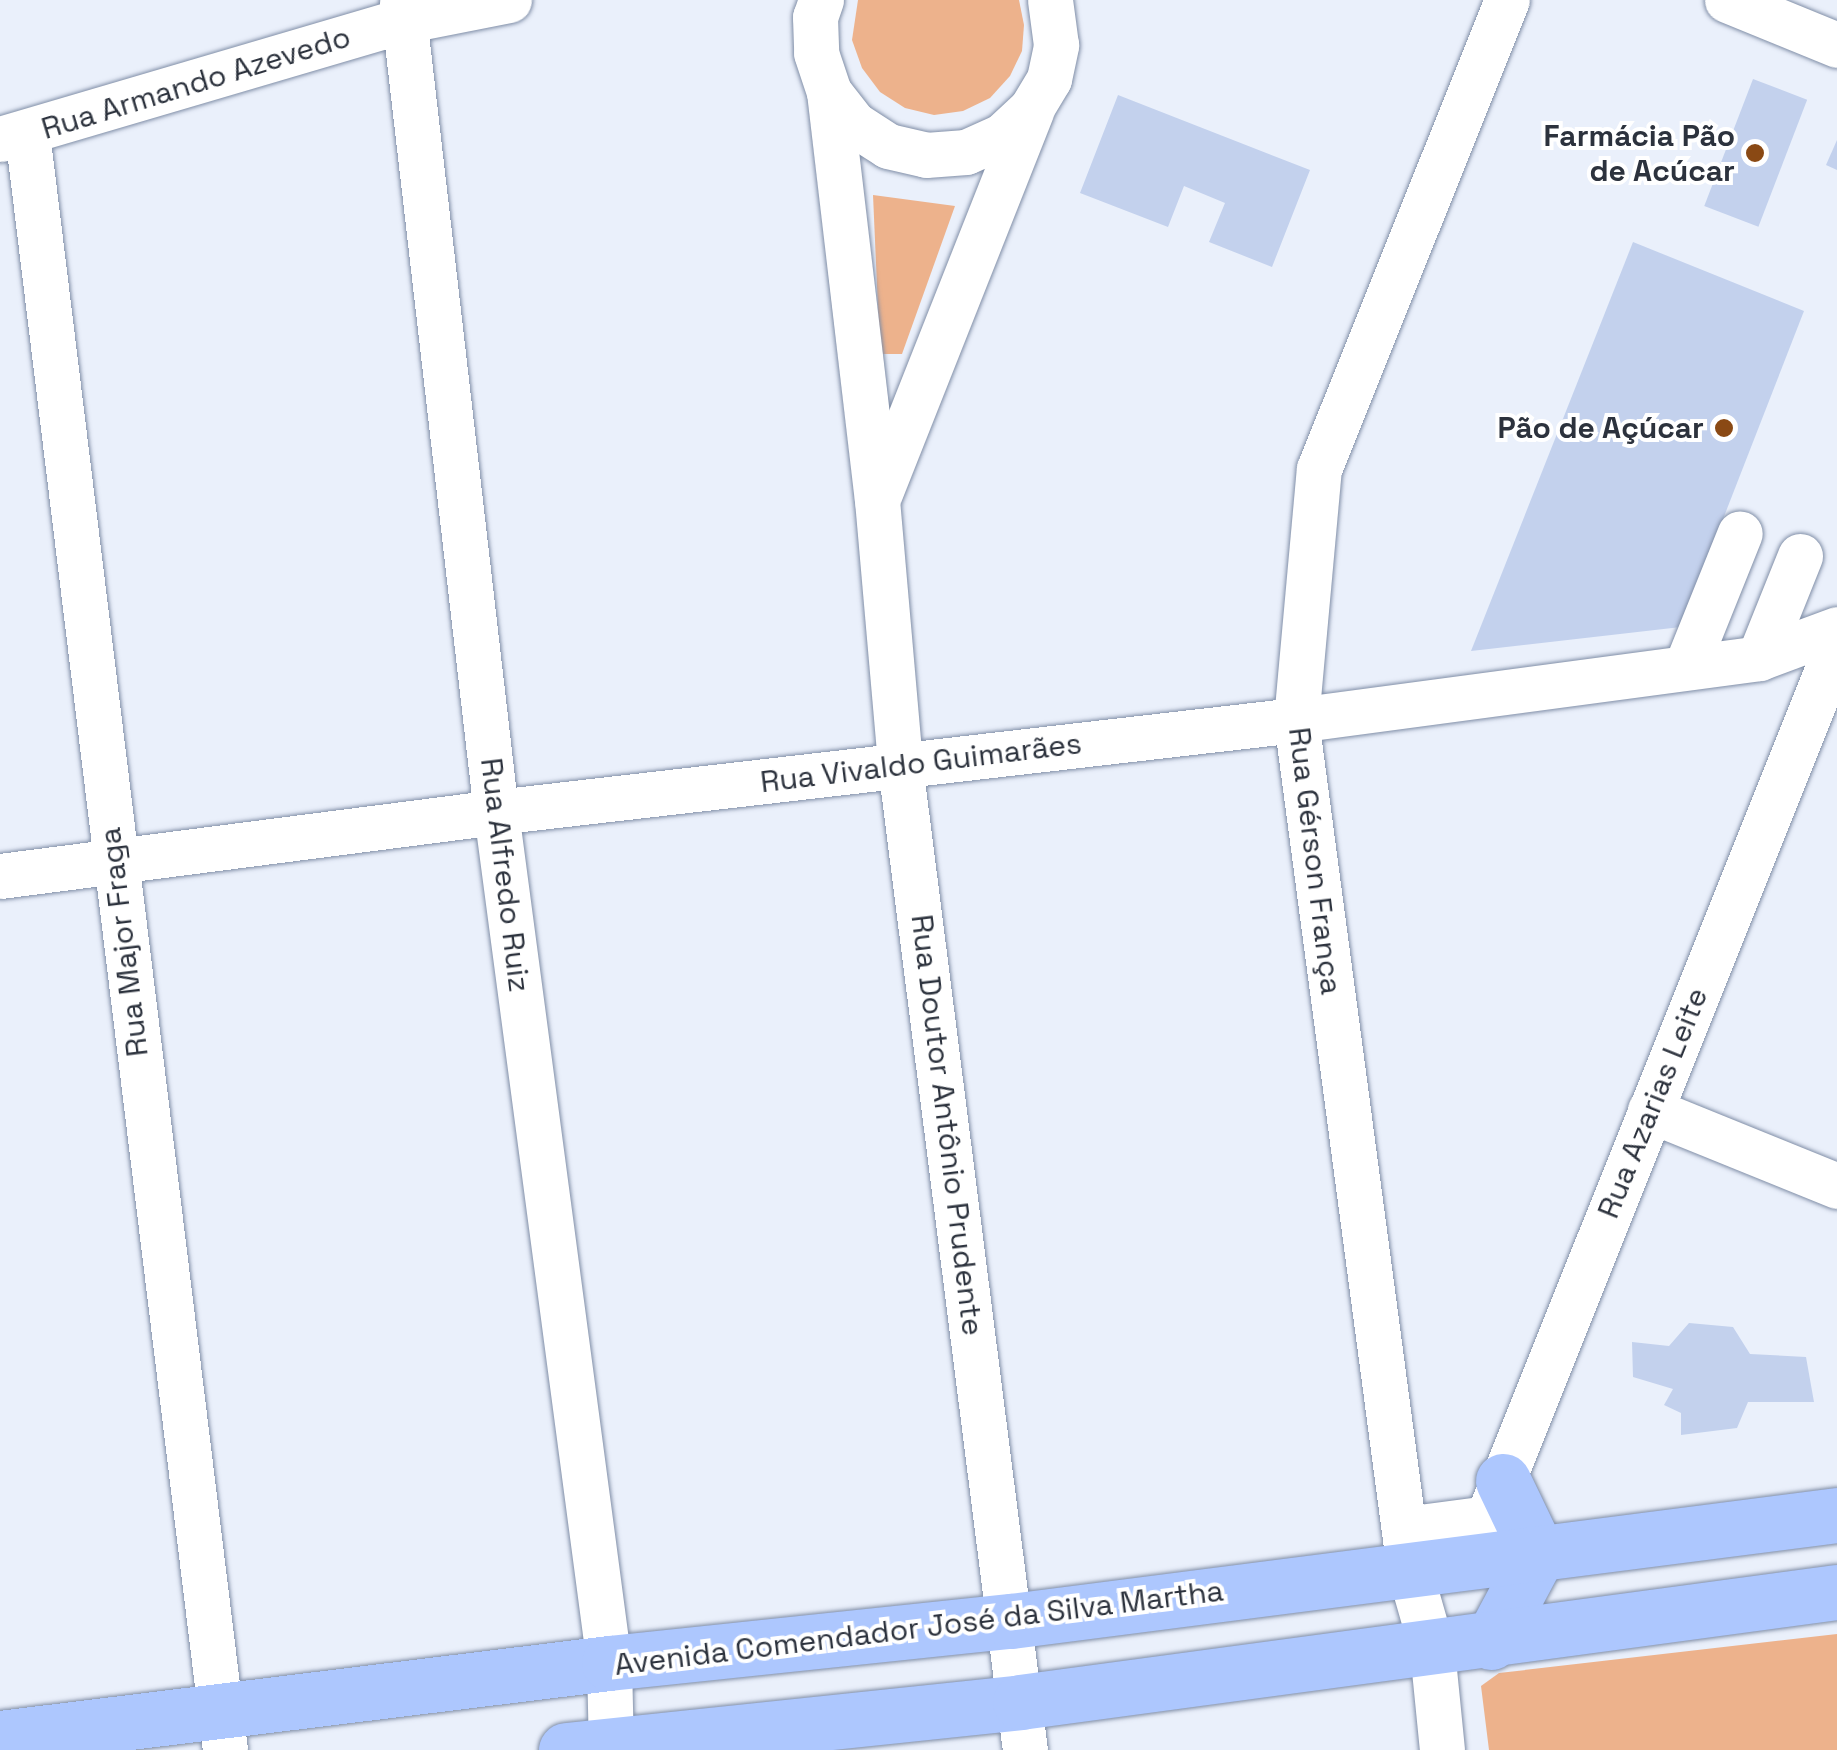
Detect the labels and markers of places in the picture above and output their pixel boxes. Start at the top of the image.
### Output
place label: Farmácia Pão de Acúcar [1544,118,1735,188]
marker: Farmácia Pão de Acúcar [1744,142,1766,164]
place label: Pão de Açúcar [1497,410,1704,446]
marker: Pão de Açúcar [1713,417,1735,439]

